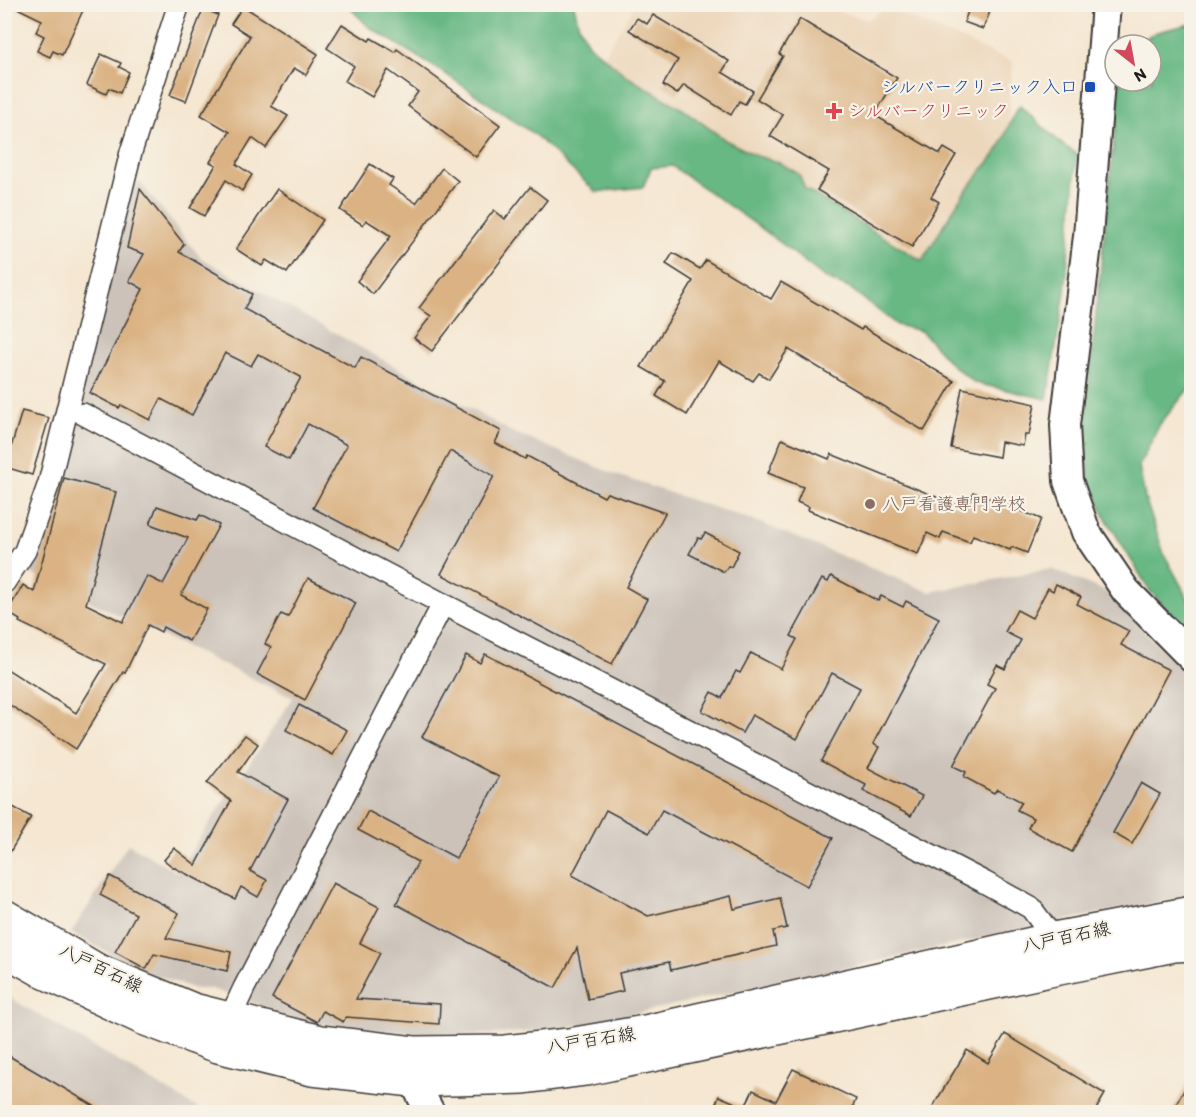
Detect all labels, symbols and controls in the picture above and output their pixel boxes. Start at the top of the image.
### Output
north arrow [1103,33,1163,93]
text: N [1131,65,1150,86]
place label: シルバークリニック入口 [881,76,1078,98]
marker: シルバークリニック入口 [1083,80,1097,94]
place label: シルバークリニック [848,100,1009,122]
marker: シルバークリニック [825,102,843,120]
place label: 八戸看護専門学校 [882,493,1026,515]
marker: 八戸看護専門学校 [863,497,877,511]
street label: 八戸百石線 [1020,917,1112,957]
street label: 八戸百石線 [56,938,146,998]
street label: 八戸百石線 [545,1022,637,1058]

